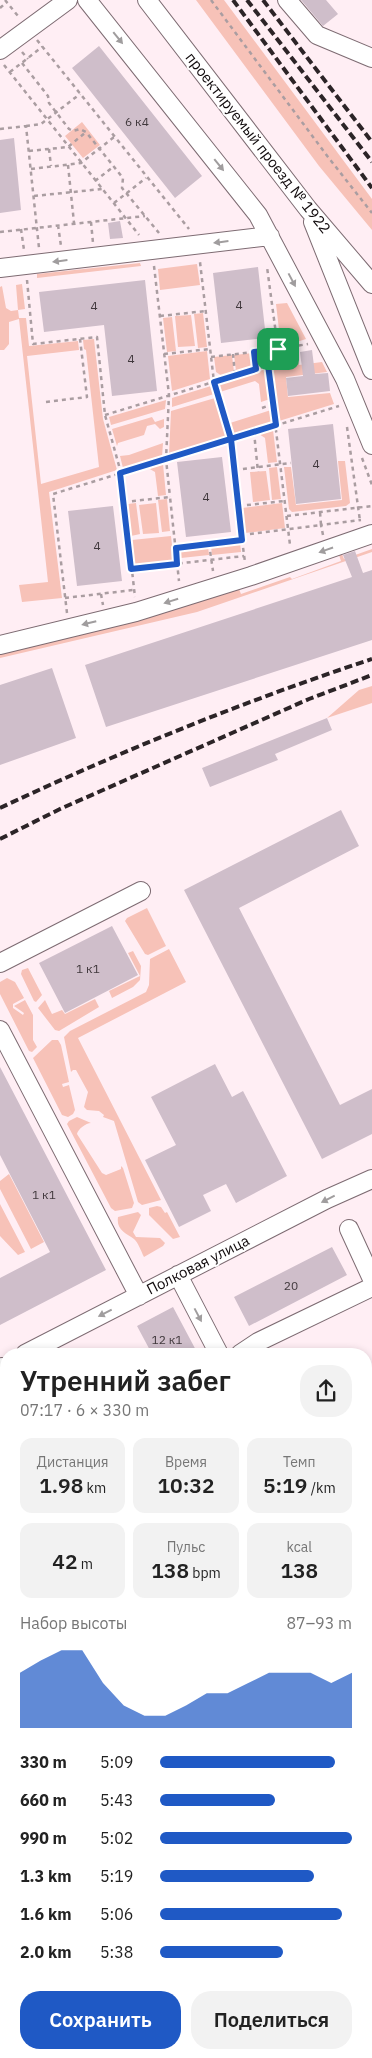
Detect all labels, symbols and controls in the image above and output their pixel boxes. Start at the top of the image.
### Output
one-way arrow [112,31,123,44]
street label: проектируемый проезд № 1922 [182,48,335,237]
house number: 6 к4 [125,114,149,129]
one-way arrow [213,158,224,171]
one-way arrow [213,238,229,246]
one-way arrow [52,257,68,265]
one-way arrow [288,273,297,286]
house number: 4 [235,297,243,312]
house number: 4 [90,298,98,313]
pin [257,328,299,370]
icon: arrive [264,335,292,363]
house number: 4 [127,351,135,366]
house number: 4 [312,456,320,471]
house number: 4 [202,489,210,504]
house number: 4 [93,538,101,553]
one-way arrow [318,546,333,554]
one-way arrow [164,597,179,605]
one-way arrow [82,619,97,627]
house number: 1 к1 [76,961,100,976]
house number: 1 к1 [32,1187,56,1202]
one-way arrow [320,1195,335,1203]
street label: Полковая улица [143,1230,252,1299]
house number: 20 [284,1278,298,1293]
one-way arrow [194,1307,202,1322]
one-way arrow [98,1309,112,1317]
house number: 12 к1 [151,1332,183,1347]
text: Утренний забег [20,1362,231,1399]
button: share [300,1365,352,1417]
text: 07:17 · 6 × 330 m [20,1400,149,1420]
text: Дистанция [37,1453,109,1471]
text: Время [165,1453,207,1471]
text: Темп [283,1453,316,1471]
text: 1.98 [39,1471,83,1499]
text: 10:32 [157,1471,215,1499]
text: 5:19 [263,1471,307,1499]
text: km [83,1479,106,1497]
text: /km [307,1479,336,1497]
text: Пульс [167,1538,205,1556]
text: kcal [287,1538,312,1556]
text: 42 [52,1547,78,1575]
text: m [78,1555,93,1573]
text: 138 [151,1556,189,1584]
text: 138 [280,1556,318,1584]
text: bpm [189,1564,221,1582]
text: Набор высоты [20,1613,127,1633]
text: 87–93 m [286,1613,352,1633]
text: 330 m [20,1752,67,1772]
text: 5:09 [100,1752,133,1772]
text: 660 m [20,1790,67,1810]
text: 5:43 [100,1790,133,1810]
text: 990 m [20,1828,67,1848]
text: 5:02 [100,1828,133,1848]
text: 1.3 km [20,1866,71,1886]
text: 5:19 [100,1866,133,1886]
text: 1.6 km [20,1904,71,1924]
text: 5:06 [100,1904,133,1924]
text: 2.0 km [20,1942,71,1962]
text: 5:38 [100,1942,133,1962]
button: Сохранить [20,1991,181,2049]
button: Поделиться [191,1991,352,2049]

